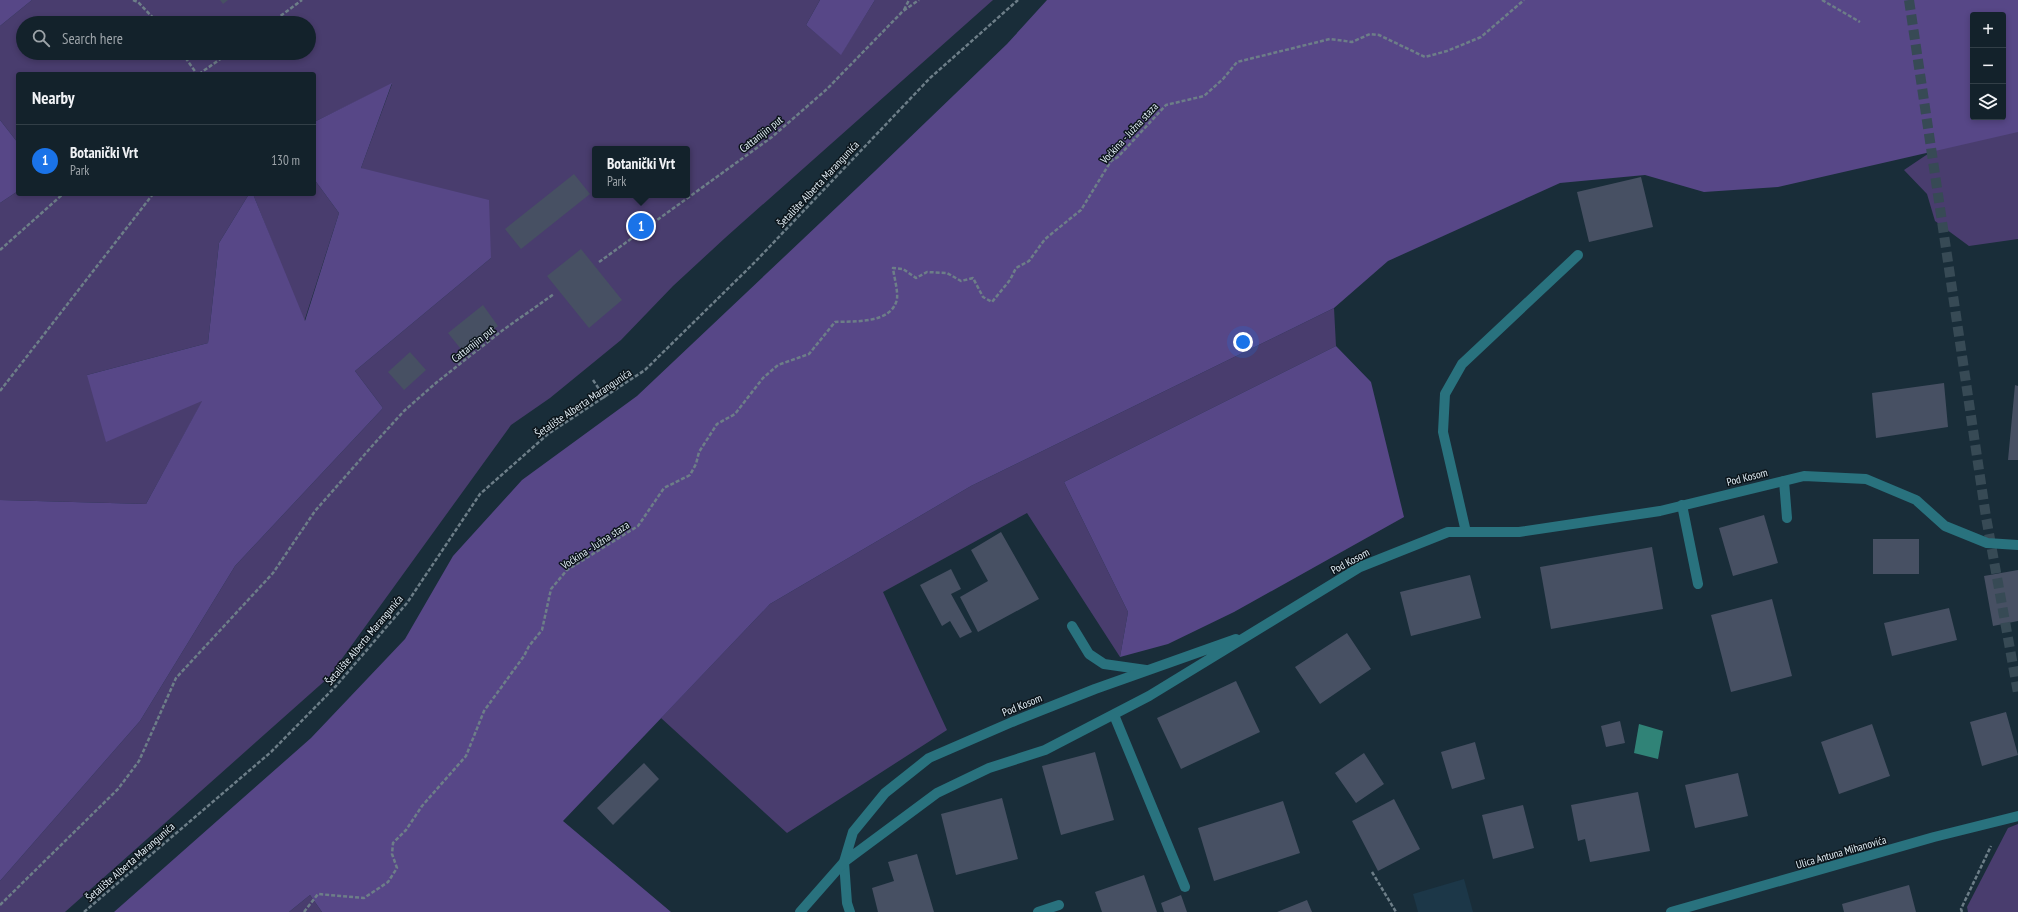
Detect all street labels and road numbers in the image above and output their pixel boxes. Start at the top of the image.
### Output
street label: Voćkina - Južna staza [1096,99,1161,167]
street label: Cattanijin put [736,113,786,155]
street label: Šetalište Alberta Marangunića [774,138,862,230]
street label: Cattanijin put [448,323,498,365]
street label: Šetalište Alberta Marangunića [532,365,634,441]
street label: Pod Kosom [1725,465,1769,489]
street label: Voćkina - Južna staza [557,518,632,573]
street label: Pod Kosom [1328,545,1372,577]
street label: Šetalište Alberta Marangunića [322,592,406,688]
street label: Pod Kosom [1000,691,1044,719]
street label: Šetalište Alberta Marangunića [83,819,177,905]
street label: Ulica Antuna Mihanovića [1794,832,1888,872]

